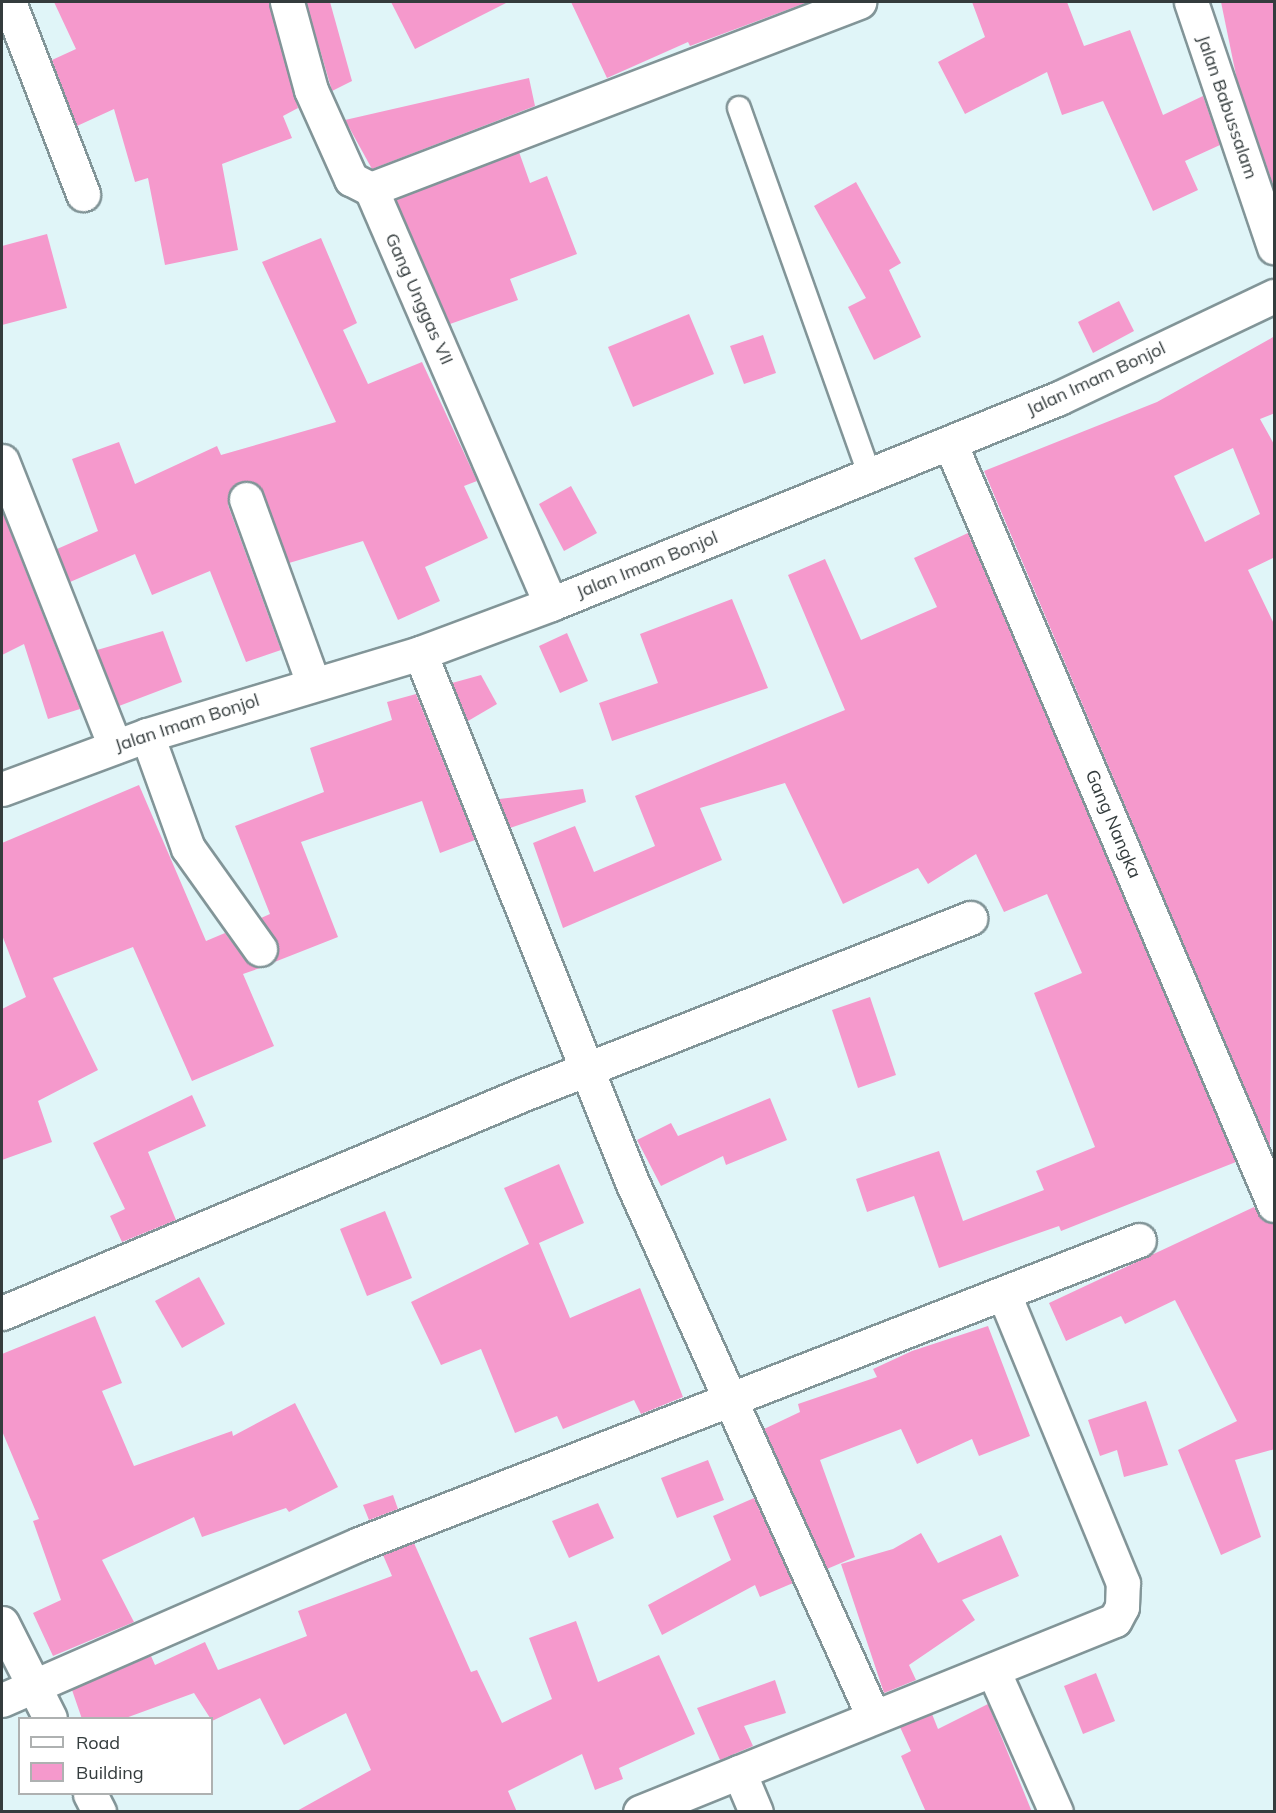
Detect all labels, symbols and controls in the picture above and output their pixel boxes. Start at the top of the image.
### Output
street label: Jalan Babussalam [1192,32,1262,182]
street label: Gang Unggas VII [380,230,458,368]
street label: Jalan Imam Bonjol [1023,337,1169,421]
street label: Jalan Imam Bonjol [573,527,721,603]
street label: Jalan Imam Bonjol [112,689,262,757]
street label: Gang Nangka [1080,767,1146,881]
legend [18,1717,213,1795]
text: Road [76,1731,120,1754]
text: Building [76,1761,144,1784]

